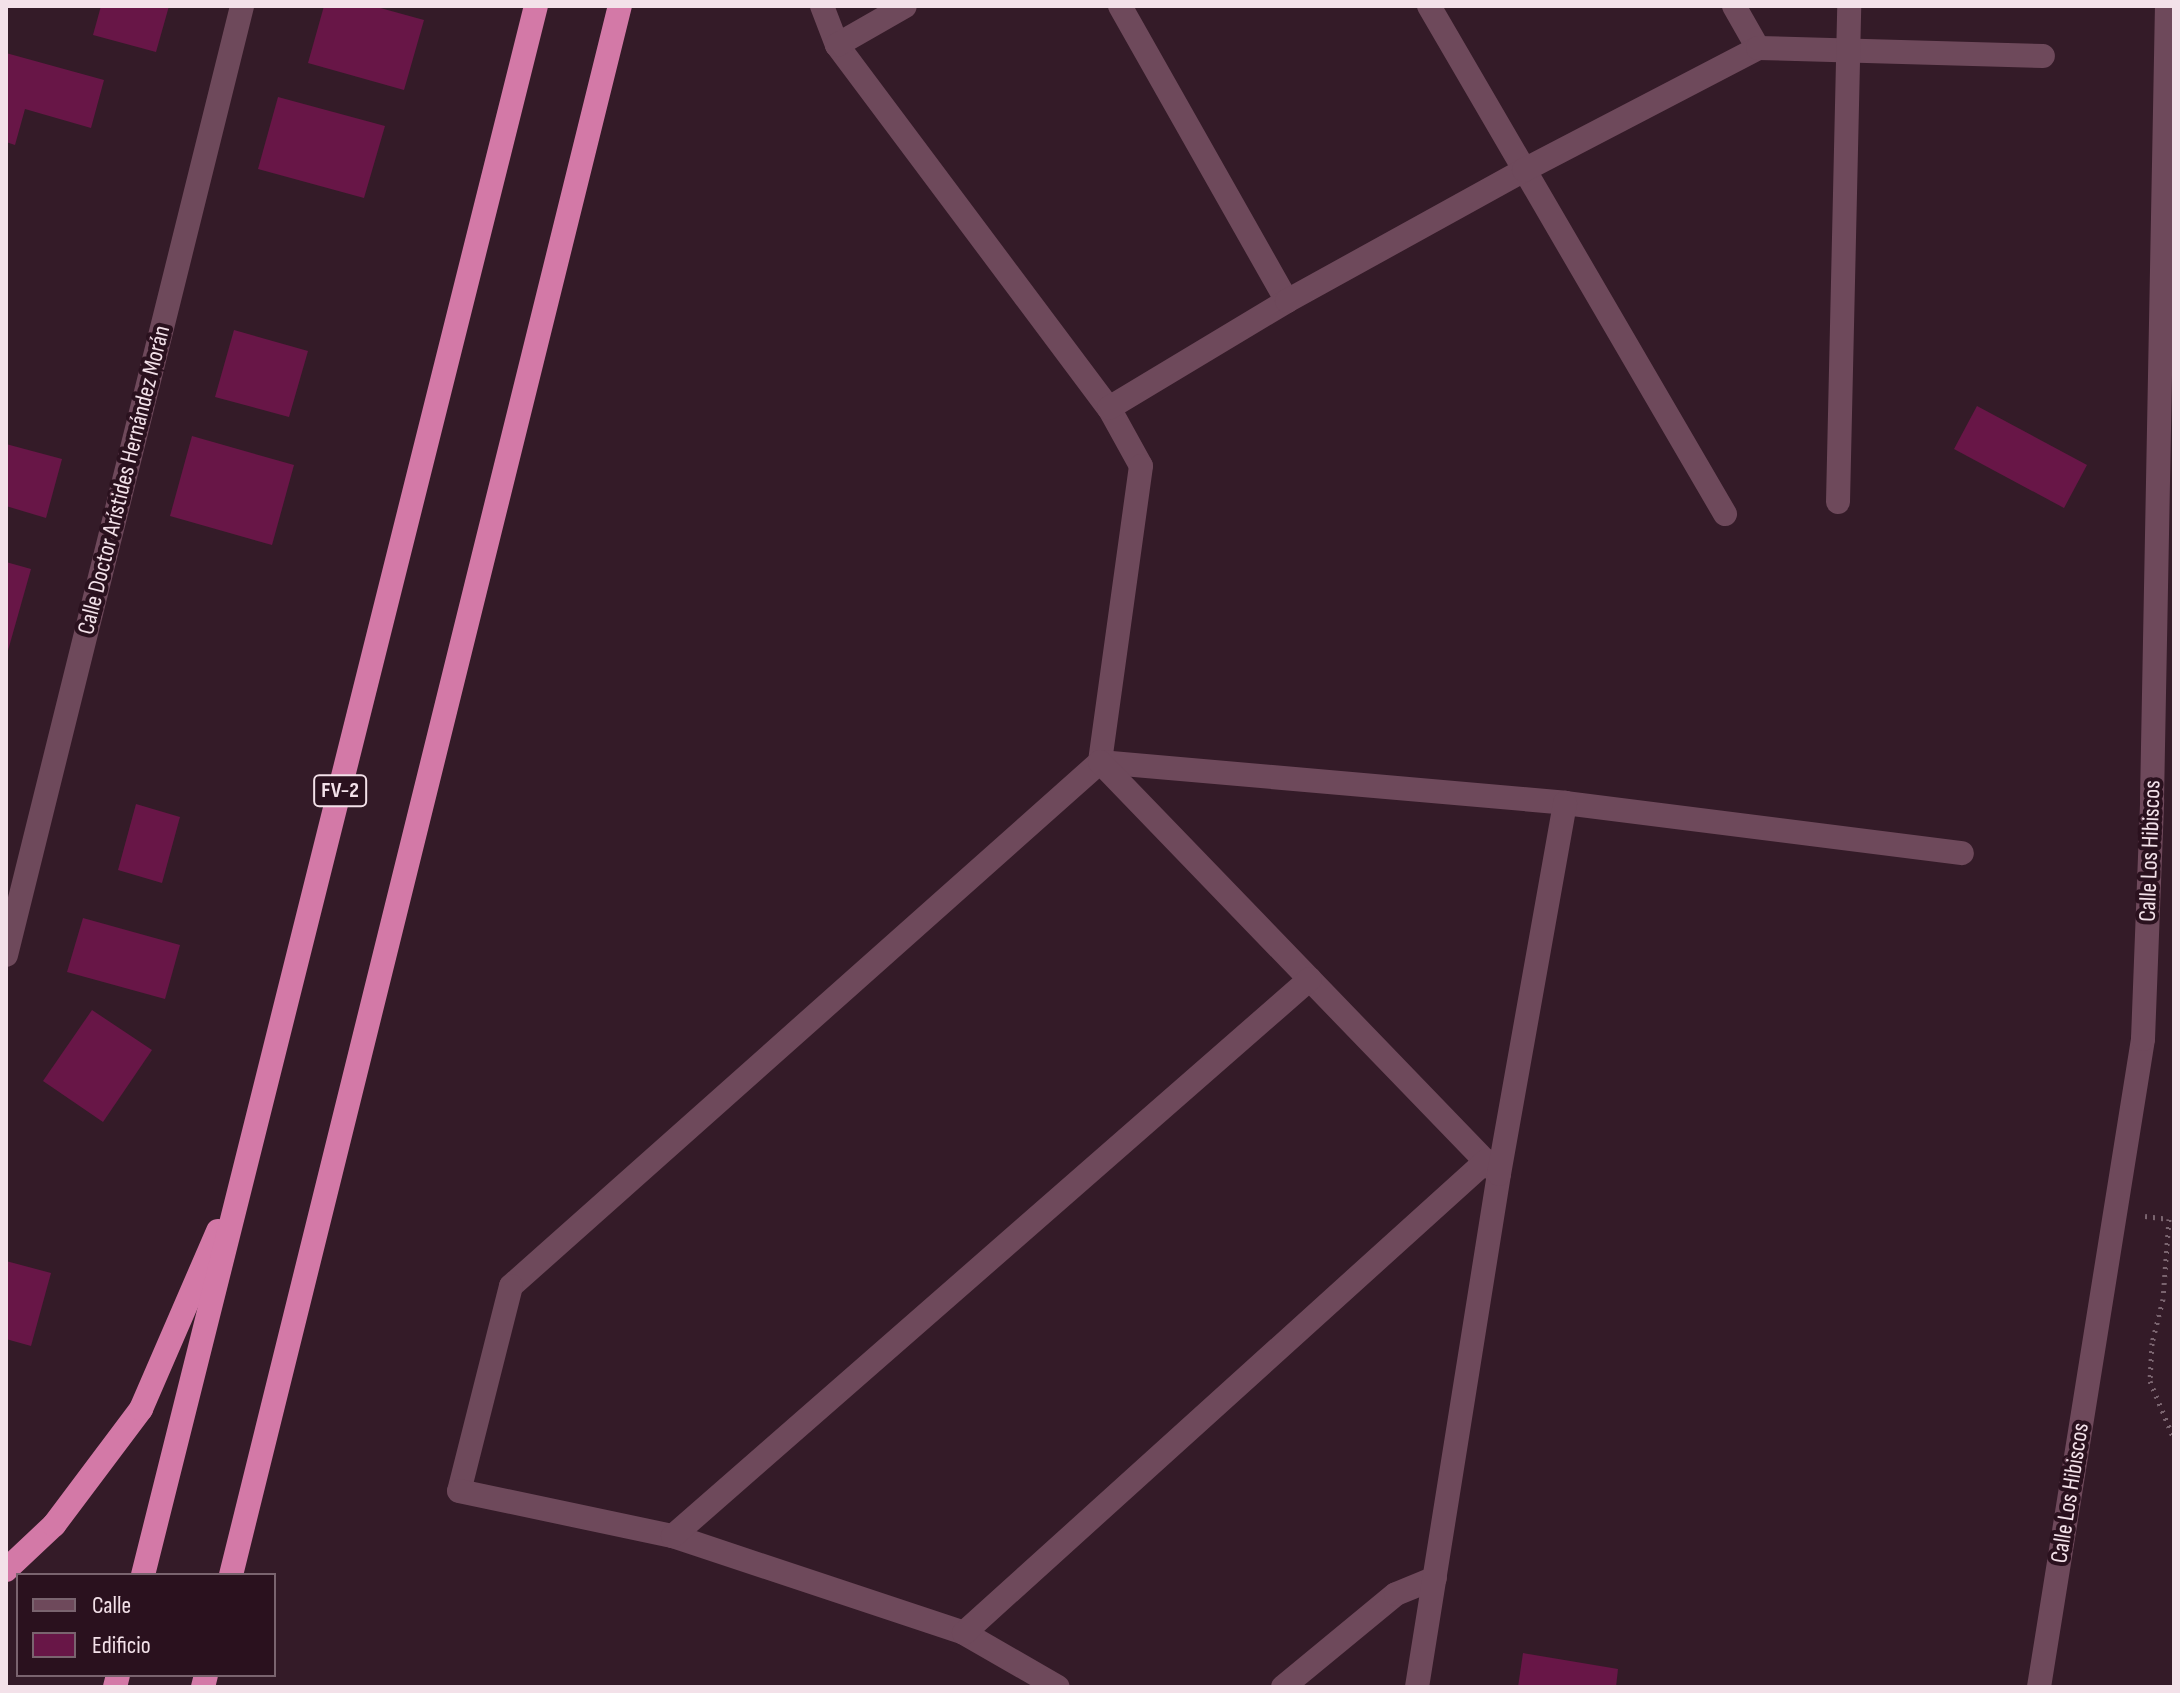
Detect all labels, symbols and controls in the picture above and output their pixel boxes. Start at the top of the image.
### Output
street label: Calle Doctor Arístides Hernández Morán [72,323,176,637]
road number: FV-2 [312,773,368,809]
street label: Calle Los Hibiscos [2133,780,2167,922]
street label: Calle Los Hibiscos [2045,1421,2095,1565]
legend [16,1573,276,1677]
text: Calle [92,1591,131,1620]
text: Edificio [92,1631,151,1660]

